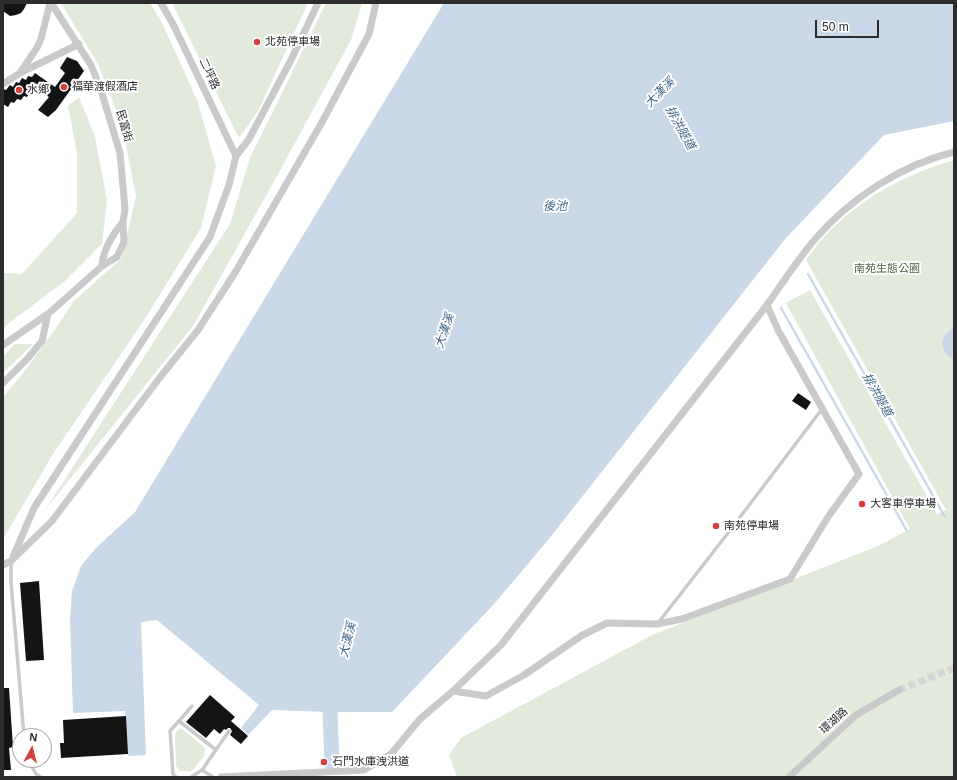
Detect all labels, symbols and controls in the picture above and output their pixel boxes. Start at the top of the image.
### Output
scale bar [817,12,881,38]
text: 50 m [822,20,849,34]
place label: 北苑停車場 [265,35,320,49]
marker: 北苑停車場 [252,37,262,47]
street label: 二坪路 [196,56,222,92]
water label: 大漢溪 [642,75,678,111]
place label: 福華渡假酒店 [72,80,138,94]
marker: 福華渡假酒店 [59,82,69,92]
place label: 水鄉 [27,83,49,97]
marker: 水鄉 [14,85,24,95]
water label: 排洪隧道 [662,104,698,152]
street label: 民富街 [113,108,135,144]
water label: 後池 [543,200,567,214]
park label: 南苑生態公園 [854,262,920,276]
water label: 大漢溪 [432,312,458,350]
water label: 排洪隧道 [859,371,895,419]
place label: 大客車停車場 [870,497,936,511]
marker: 大客車停車場 [857,499,867,509]
place label: 南苑停車場 [724,519,779,533]
marker: 南苑停車場 [711,521,721,531]
water label: 大漢溪 [337,621,359,659]
street label: 環湖路 [817,705,851,737]
north arrow [12,728,52,768]
text: N [29,731,38,744]
place label: 石門水庫洩洪道 [332,755,409,769]
marker: 石門水庫洩洪道 [319,757,329,767]

